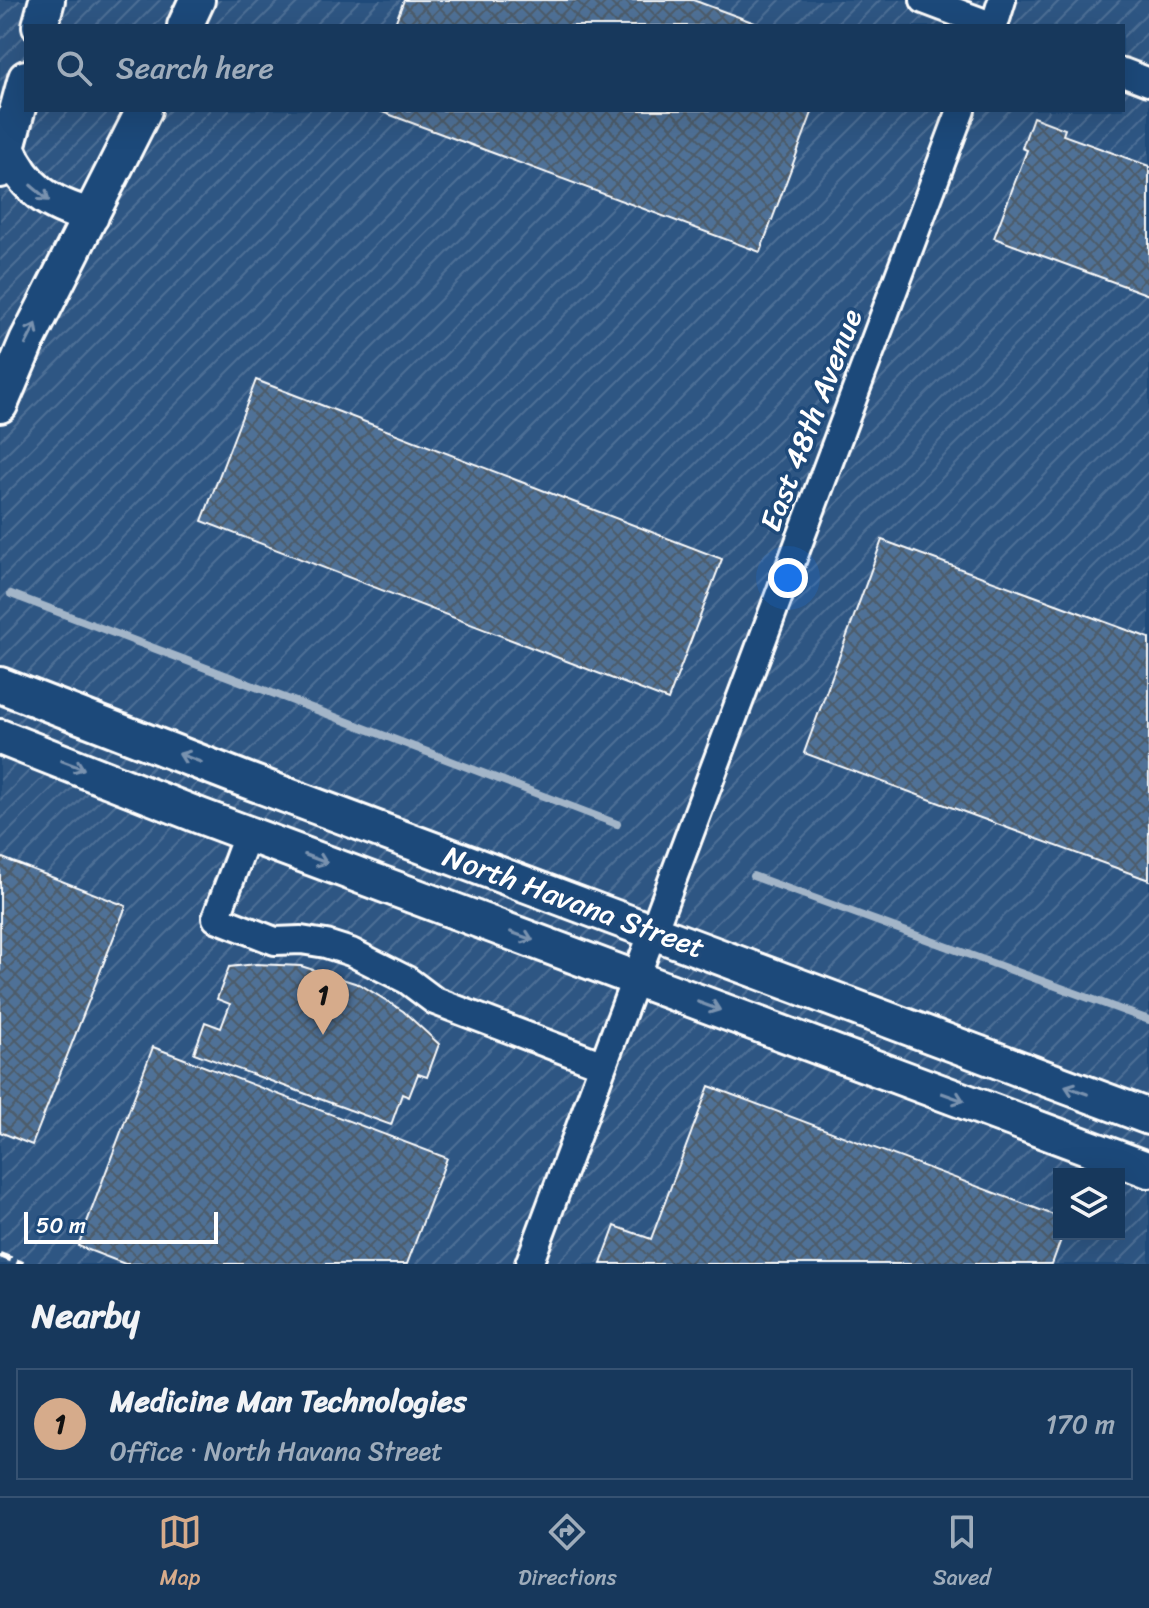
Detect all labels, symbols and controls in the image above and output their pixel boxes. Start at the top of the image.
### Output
search box [24,24,1125,112]
text: Search here [116,41,274,95]
icon: search [52,46,96,90]
one-way arrow [29,184,50,202]
street label: East 48th Avenue [744,301,878,539]
one-way arrow [24,322,39,346]
your location [768,558,808,598]
one-way arrow [178,750,203,764]
one-way arrow [60,759,85,773]
street label: North Havana Street [435,830,713,974]
one-way arrow [303,852,328,867]
one-way arrow [509,930,534,944]
pin: 1 [297,969,349,1035]
one-way arrow [697,1000,721,1014]
one-way arrow [1064,1082,1089,1096]
one-way arrow [940,1091,965,1105]
map controls [1053,1168,1125,1240]
button: layers [1053,1168,1125,1240]
text: 50 m [36,1206,86,1245]
scale bar [24,1208,218,1244]
text: Nearby [32,1286,140,1346]
text: Medicine Man Technologies [110,1374,467,1428]
text: 1 [54,1401,66,1447]
text: 170 m [1046,1401,1115,1447]
text: Office · North Havana Street [110,1428,443,1474]
tab: Map [158,1510,202,1597]
tab: Directions [518,1510,617,1597]
tab: Saved [933,1510,991,1597]

